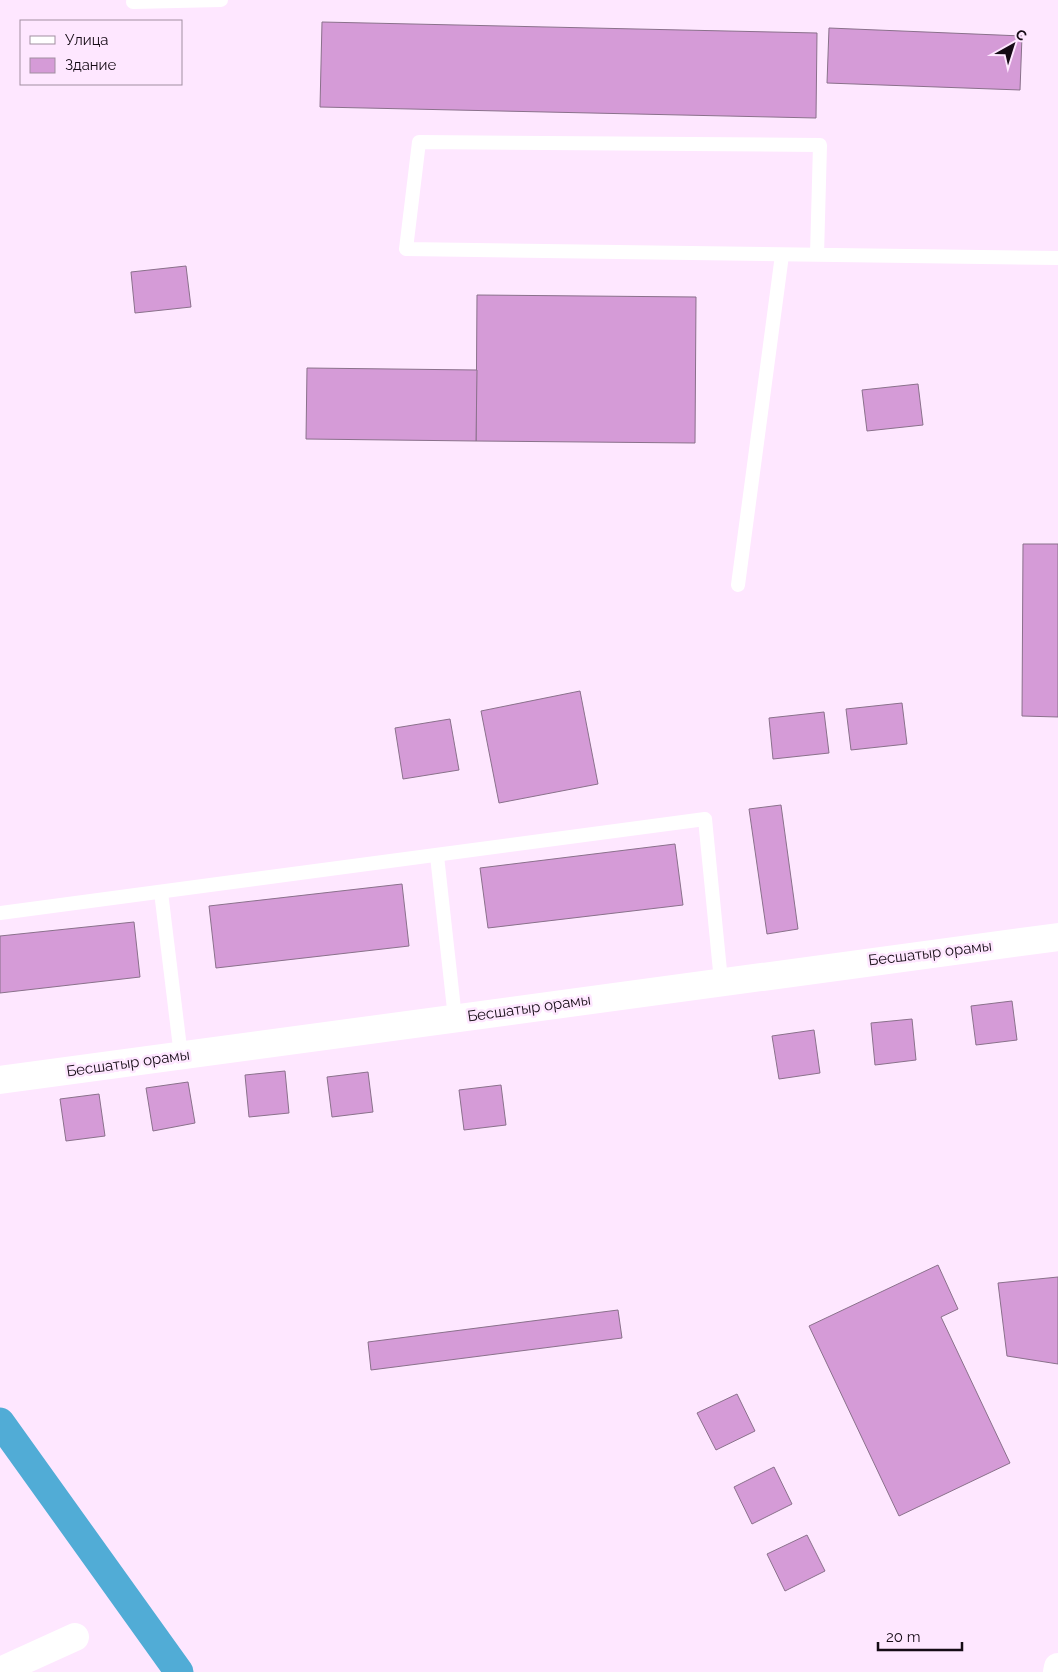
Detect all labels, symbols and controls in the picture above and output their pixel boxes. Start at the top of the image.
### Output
legend [20,20,182,85]
north arrow [988,20,1038,70]
text: С [1012,26,1030,44]
text: Улица [65,31,109,49]
text: Здание [65,56,117,74]
street label: Бесшатыр орамы [867,936,993,970]
street label: Бесшатыр орамы [466,990,592,1026]
street label: Бесшатыр орамы [65,1045,191,1081]
scale bar [878,1620,962,1652]
text: 20 m [886,1628,921,1646]

